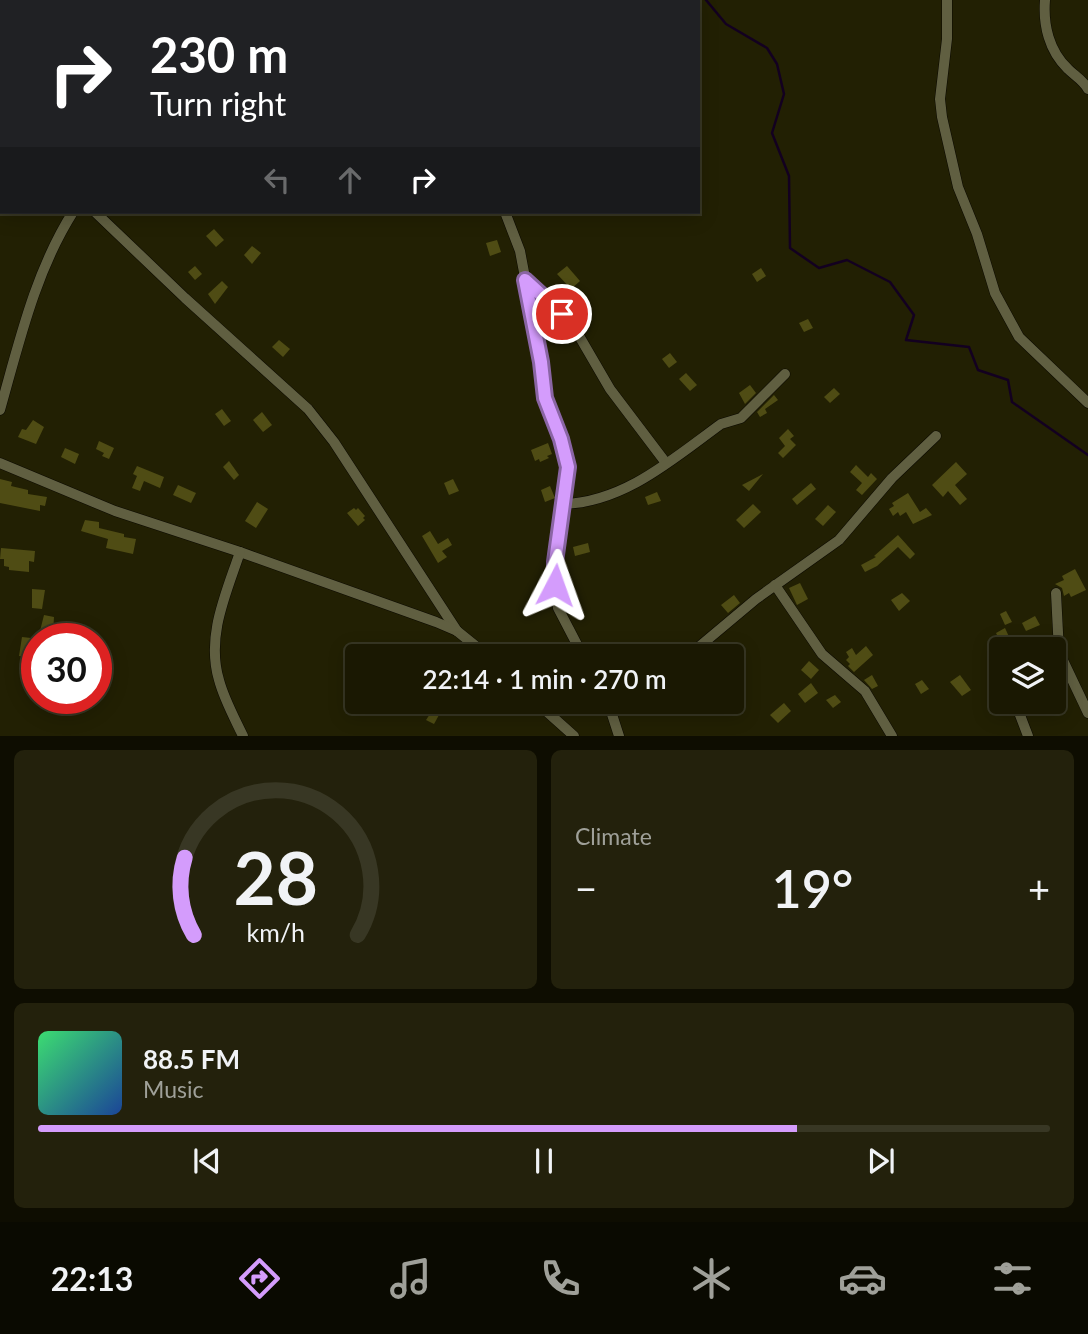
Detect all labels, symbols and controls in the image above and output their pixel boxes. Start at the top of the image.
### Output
text: 230 m [150,25,288,83]
icon: right [35,28,126,119]
text: Turn right [150,84,286,123]
icon: left [258,161,296,199]
icon: ahead [331,161,369,199]
icon: right [404,161,442,199]
pin [532,284,592,344]
icon: arrive [543,295,581,333]
position arrow [518,548,592,622]
speed limit sign: 30 [21,623,112,714]
map controls [989,637,1066,714]
button: layers [989,637,1066,714]
text: 22:14 · 1 min · 270 m [422,663,667,695]
text: Climate [575,822,652,850]
text: 28 [233,834,318,922]
text: 19° [772,857,853,919]
text: − [575,865,597,911]
text: + [1028,865,1050,911]
text: km/h [246,917,305,947]
text: 88.5 FM [143,1043,240,1075]
text: Music [143,1075,203,1103]
icon: previous [188,1142,226,1180]
icon: pause [525,1142,563,1180]
icon: next [862,1142,900,1180]
icon: directions [235,1254,284,1303]
icon: music [386,1254,435,1303]
icon: phone [536,1254,585,1303]
icon: climate [687,1254,736,1303]
icon: car [838,1254,887,1303]
icon: filters [988,1254,1037,1303]
text: 22:13 [51,1259,133,1298]

